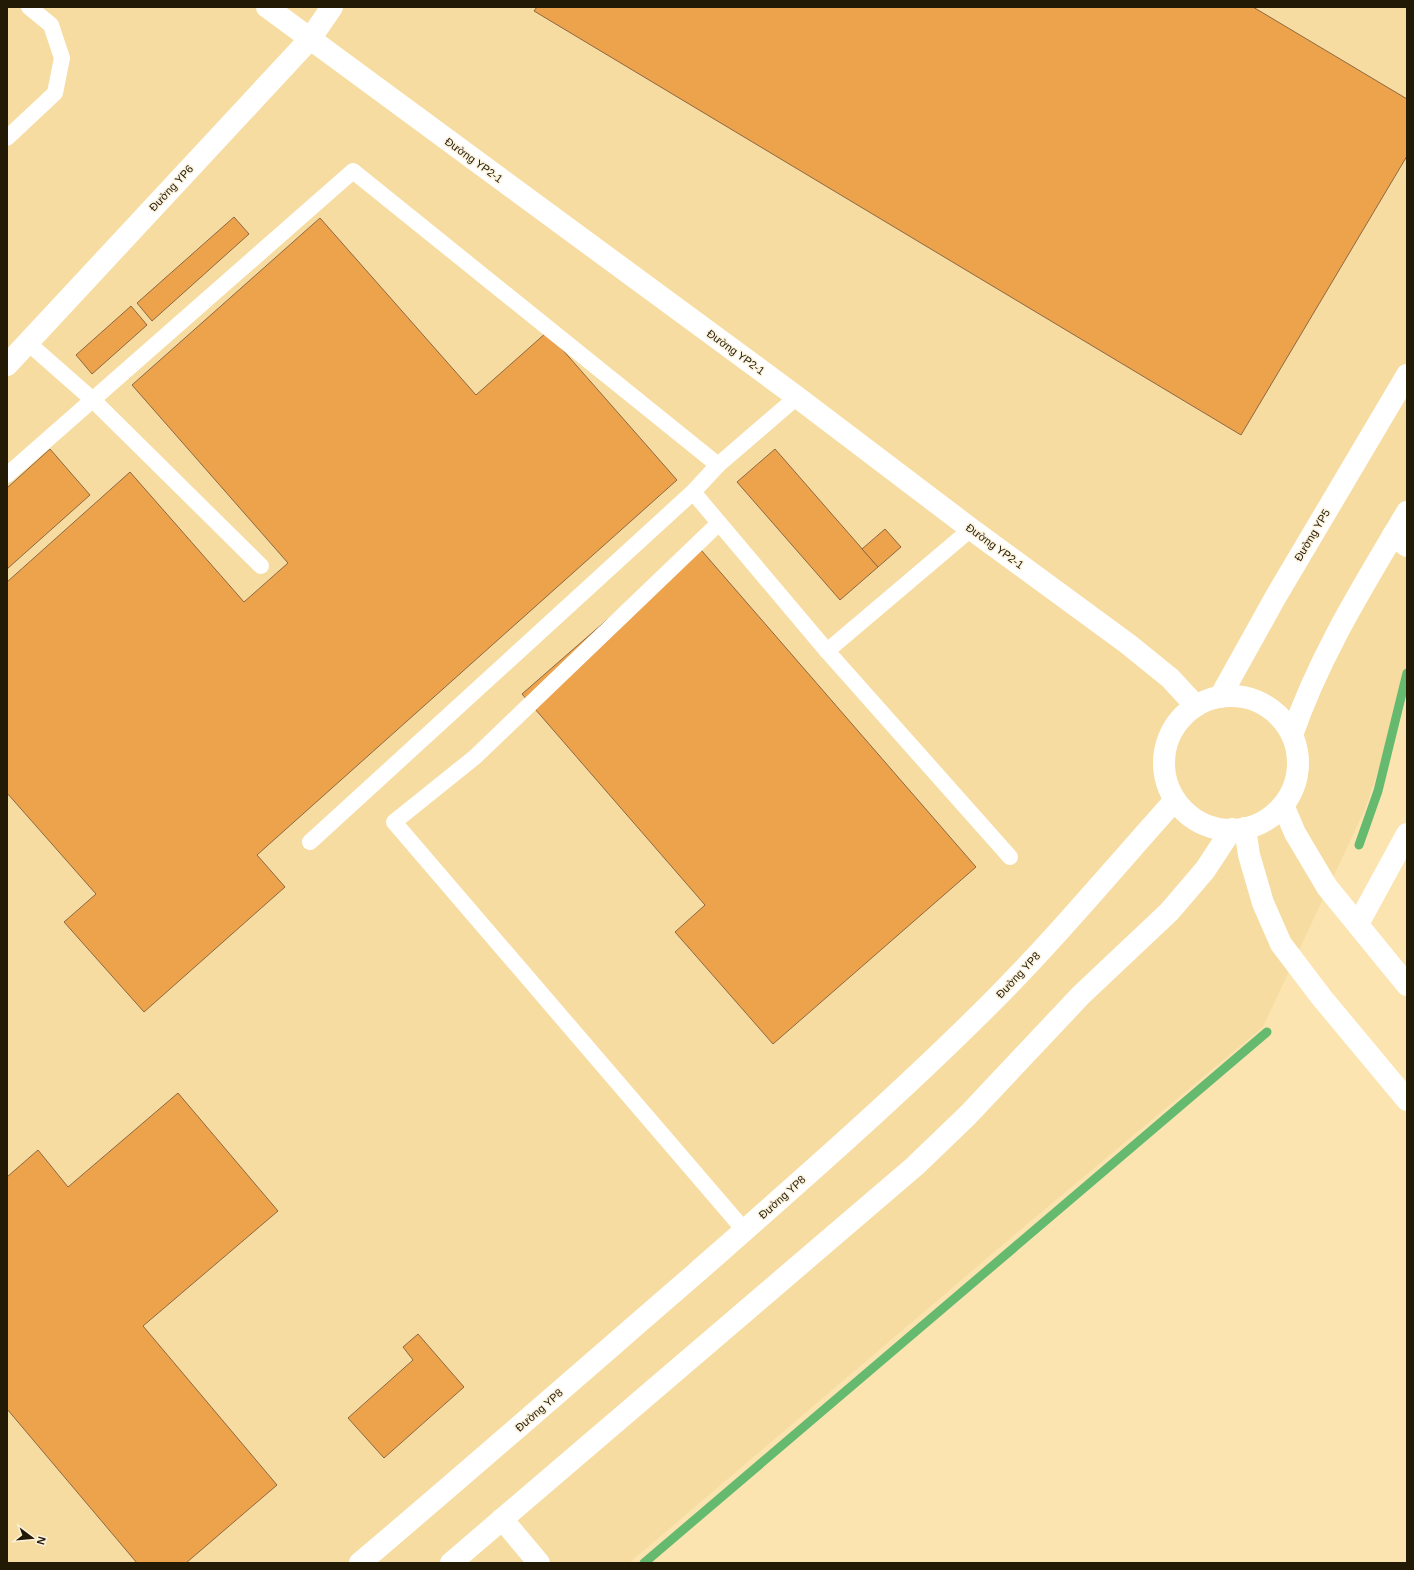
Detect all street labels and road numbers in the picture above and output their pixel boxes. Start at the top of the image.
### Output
street label: Đường YP2-1 [443,135,505,185]
street label: Đường YP6 [147,163,195,213]
street label: Đường YP2-1 [705,327,767,377]
street label: Đường YP5 [1292,507,1332,563]
street label: Đường YP2-1 [964,521,1026,571]
street label: Đường YP8 [994,950,1042,1000]
street label: Đường YP8 [756,1173,808,1221]
street label: Đường YP8 [513,1386,565,1434]

